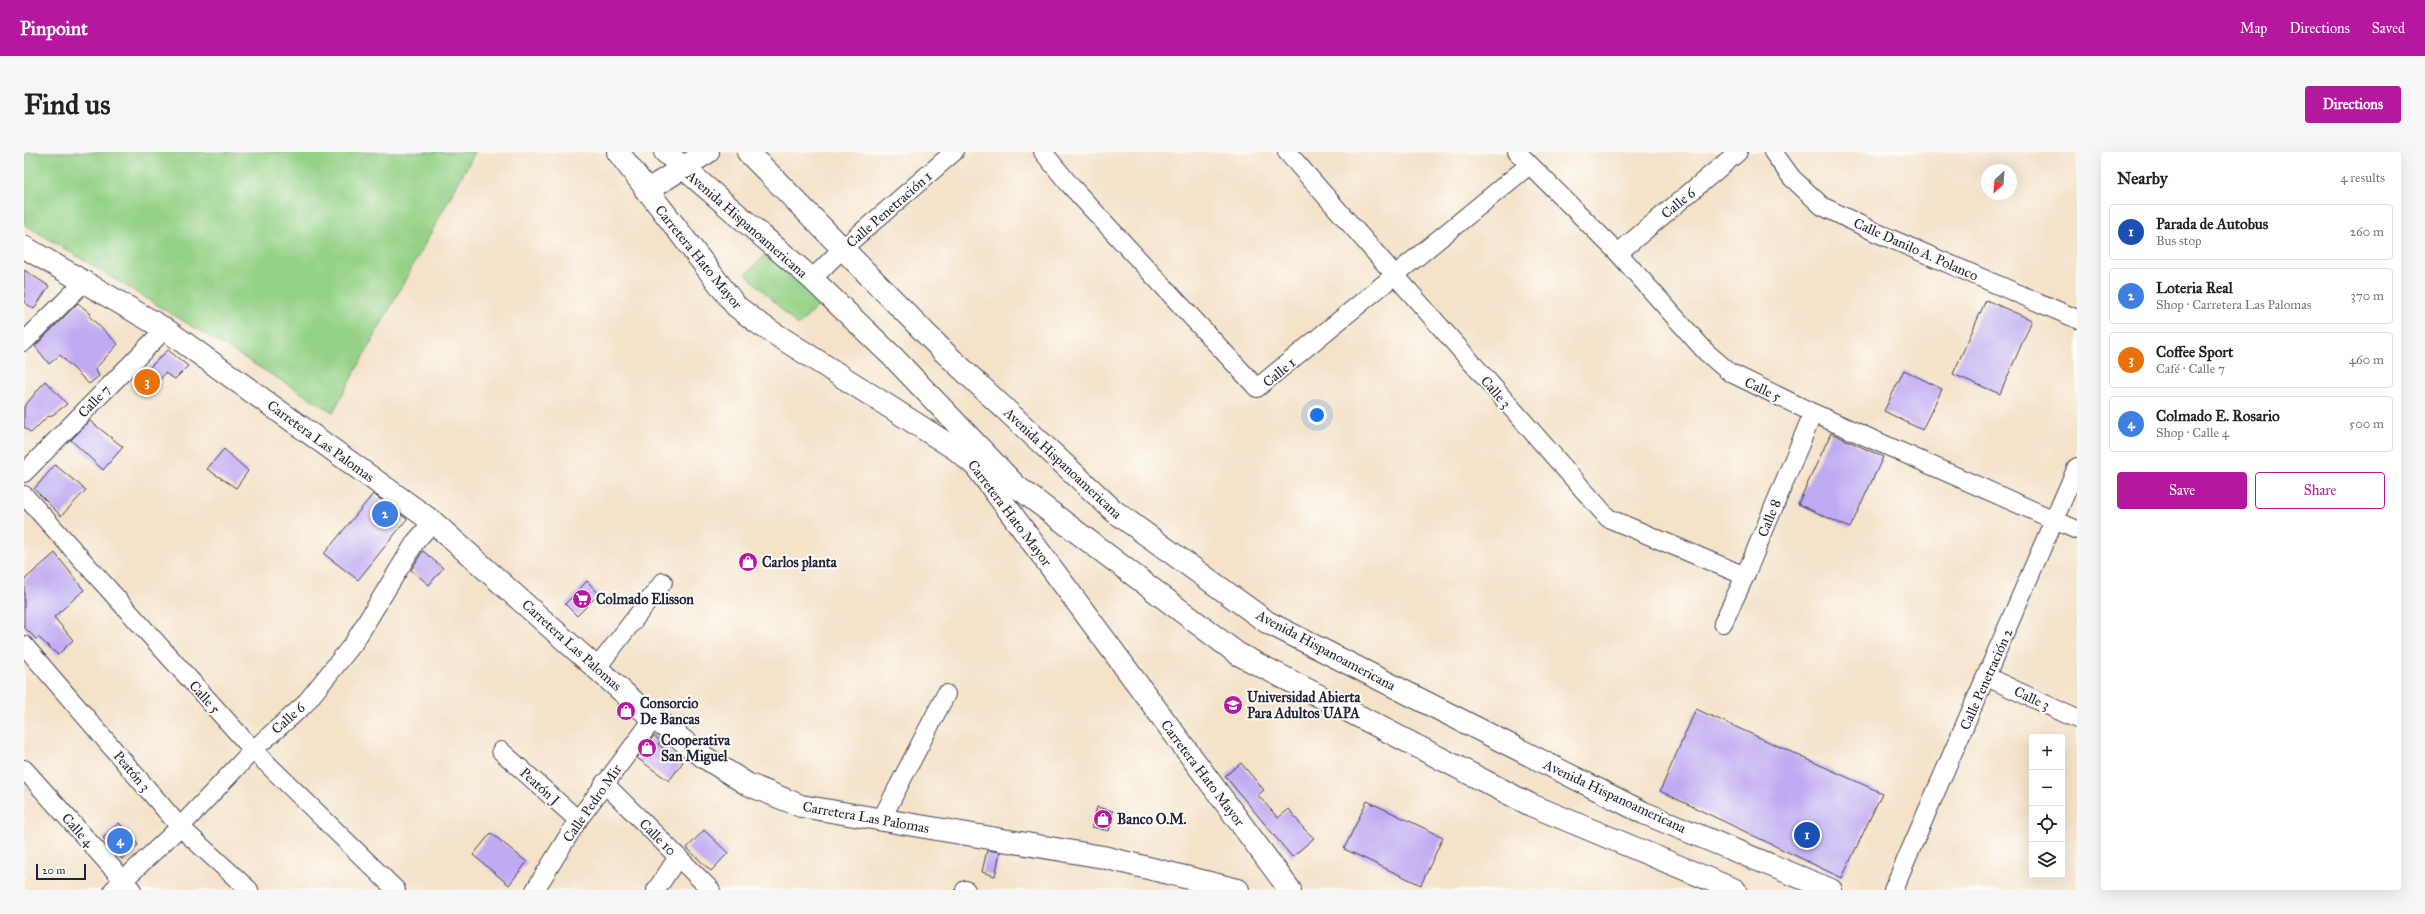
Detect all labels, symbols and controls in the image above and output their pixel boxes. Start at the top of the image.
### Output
text: Pinpoint [20,17,88,40]
text: Map [2240,20,2267,37]
text: Directions [2289,20,2350,37]
text: Saved [2372,20,2405,37]
button: Directions [2305,86,2401,123]
text: Find us [24,87,110,122]
north arrow [1981,164,2017,200]
street label: Avenida Hispanoamericana [682,166,811,282]
street label: Calle Penetración 1 [843,167,936,251]
text: Nearby [2117,168,2168,189]
text: 4 results [2340,170,2385,186]
street label: Calle 6 [1658,184,1699,222]
street label: Carretera Hato Mayor [651,202,746,313]
street label: Calle Danilo A. Polanco [1851,214,1981,285]
text: Parada de Autobus [2156,215,2268,233]
text: 1 [2128,224,2134,240]
text: 260 m [2350,224,2384,240]
text: Bus stop [2156,233,2202,249]
text: Loteria Real [2156,279,2233,297]
text: 2 [2128,288,2134,304]
text: 370 m [2351,288,2384,304]
text: Shop · Carretera Las Palomas [2156,297,2311,313]
text: Coffee Sport [2156,343,2233,361]
text: 3 [2128,352,2134,368]
text: 460 m [2349,352,2384,368]
street label: Calle 1 [1259,354,1300,391]
text: Café · Calle 7 [2156,361,2225,377]
pin: 3 [134,367,160,397]
street label: Calle 3 [1477,373,1514,412]
street label: Calle 5 [1742,374,1784,405]
street label: Calle 7 [75,381,114,421]
street label: Carretera Las Palomas [264,397,378,486]
street label: Avenida Hispanoamericana [999,404,1125,523]
your location [1307,405,1327,425]
text: Colmado E. Rosario [2156,407,2280,425]
text: 4 [2127,416,2135,432]
text: 500 m [2349,416,2384,432]
text: Shop · Calle 4 [2156,425,2229,441]
street label: Carretera Hato Mayor [964,457,1056,570]
button: Save [2117,472,2247,509]
button: Share [2255,472,2385,509]
street label: Calle 8 [1754,497,1785,540]
pin: 2 [372,499,398,529]
shop icon: Carlos planta [737,551,759,573]
place label: Carlos planta [762,554,838,572]
supermarket icon: Colmado Elisson [571,588,593,610]
place label: Colmado Elisson [596,591,694,608]
street label: Carretera Las Palomas [518,596,625,695]
street label: Avenida Hispanoamericana [1252,606,1398,694]
street label: Calle Penetración 2 [1956,626,2016,733]
street label: Calle 5 [185,677,224,718]
street label: Calle 3 [2011,683,2052,714]
place label: Universidad Abierta Para Adultos UAPA [1247,689,1362,722]
school or university icon: Universidad Abierta Para Adultos UAPA [1222,694,1244,716]
place label: Consorcio De Bancas [640,695,700,728]
street label: Calle 6 [268,698,309,738]
shop icon: Consorcio De Bancas [615,700,637,722]
street label: Carretera Hato Mayor [1157,717,1249,830]
place label: Cooperativa San Miguel [661,732,731,766]
map controls [2029,734,2065,878]
button: + [2029,734,2065,770]
shop icon: Cooperativa San Miguel [636,737,658,759]
street label: Peatón 3 [110,748,153,795]
street label: Avenida Hispanoamericana [1540,756,1689,837]
street label: Calle Pedro Mir [559,760,626,846]
street label: Peatón J [516,764,563,810]
button: − [2029,770,2065,806]
street label: Carretera Las Palomas [801,798,931,837]
button: locate [2029,806,2065,842]
shop icon: Banco O.M. [1092,808,1114,830]
street label: Calle 4 [58,810,98,852]
place label: Banco O.M. [1117,811,1187,828]
street label: Calle 10 [636,815,680,859]
pin: 1 [1794,820,1820,850]
pin: 4 [107,826,133,856]
button: layers [2029,842,2065,878]
scale bar [36,862,86,881]
text: 20 m [42,864,65,877]

